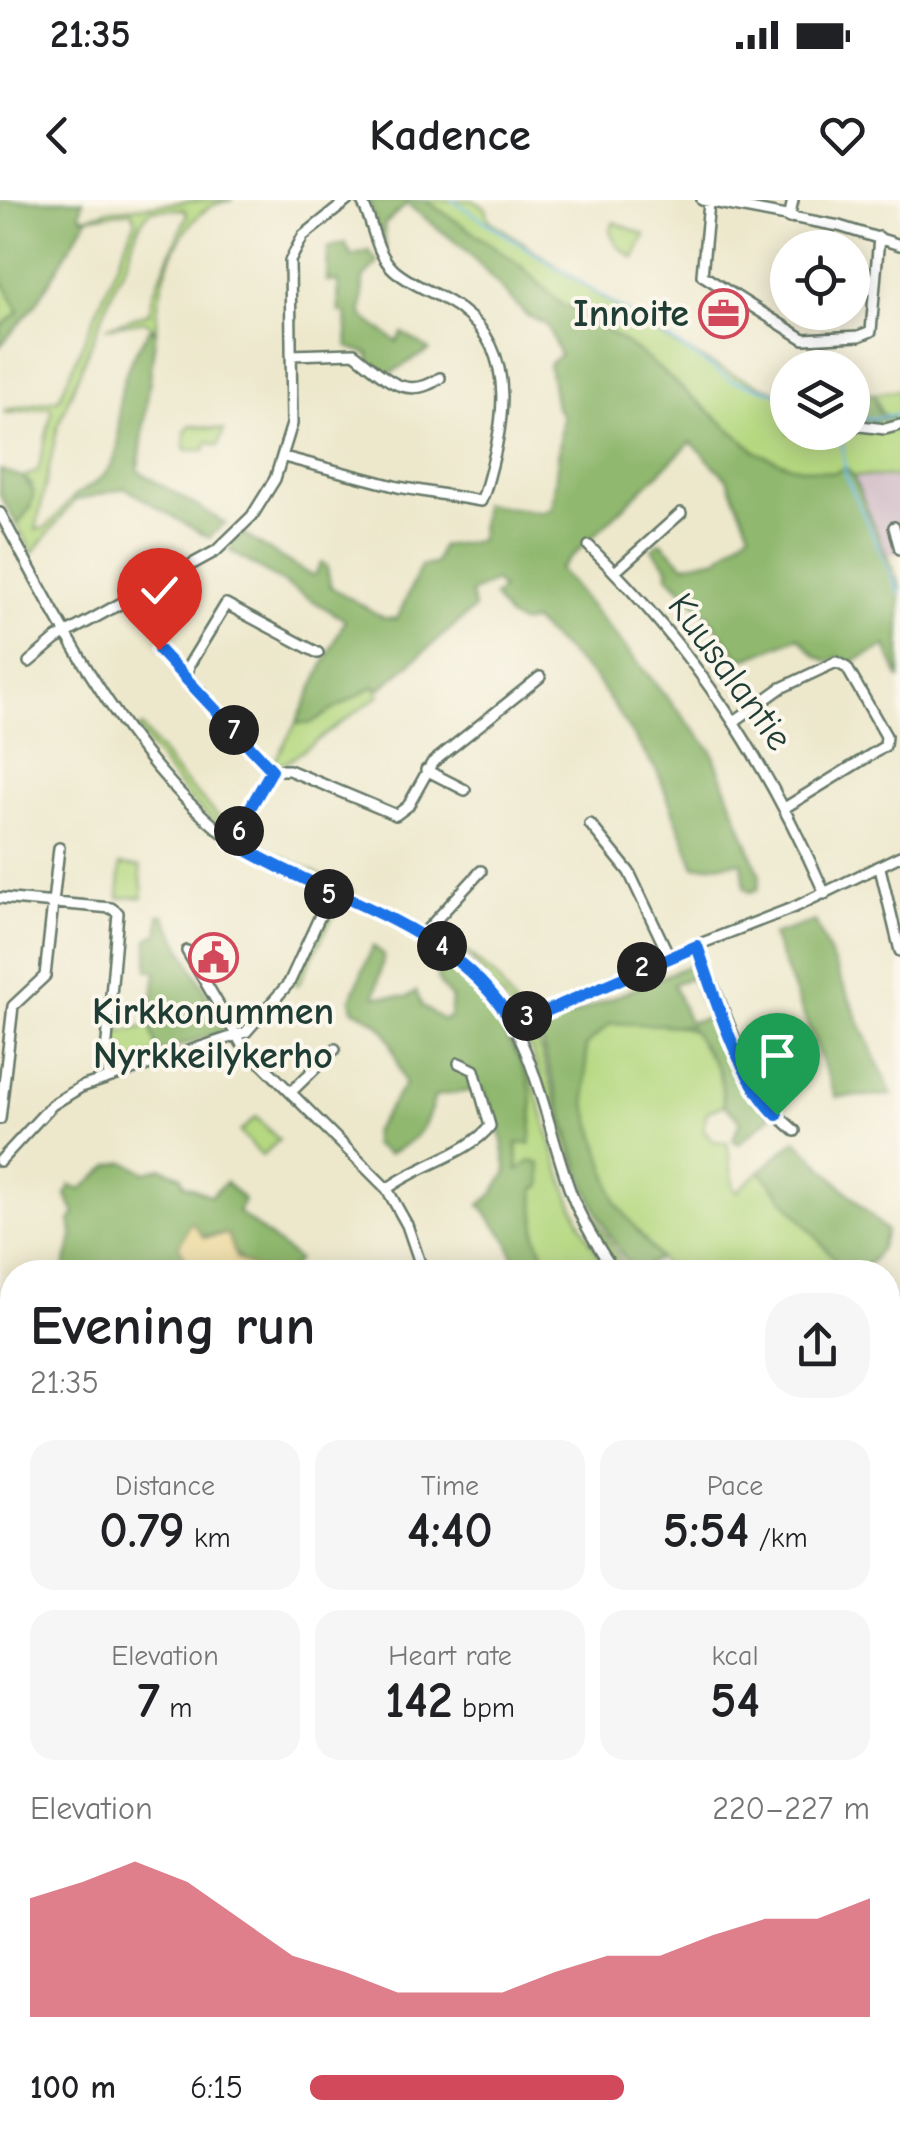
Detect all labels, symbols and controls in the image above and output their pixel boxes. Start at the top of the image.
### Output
text: 21:35 [50,13,131,57]
icon: back [30,108,85,163]
icon: heart [815,108,870,163]
text: Kadence [369,109,531,161]
map controls [770,230,870,450]
button: locate [770,230,870,330]
office icon: Innoite [698,288,750,340]
place label: Innoite [573,292,689,336]
button: layers [770,350,870,450]
pin [117,548,202,651]
icon: check [132,563,187,618]
street label: Kuusalantie [658,585,802,759]
pin: 7 [209,705,259,755]
text: 7 [228,714,240,746]
pin: 6 [214,806,264,856]
text: 6 [232,815,246,847]
pin: 5 [304,869,354,919]
text: 5 [322,878,336,910]
pin: 4 [417,921,467,971]
text: 4 [435,930,449,962]
public building icon: Kirkkonummen Nyrkkeilykerho [187,932,239,984]
pin: 2 [617,942,667,992]
text: 2 [635,951,649,983]
place label: Kirkkonummen Nyrkkeilykerho [92,990,334,1078]
pin: 3 [502,991,552,1041]
text: 3 [520,1000,534,1032]
pin [735,1013,820,1116]
icon: arrive [750,1028,805,1083]
button: share [765,1293,870,1398]
text: Evening run [30,1294,315,1358]
text: 21:35 [30,1364,99,1401]
text: Distance [115,1470,215,1502]
text: Time [421,1470,479,1502]
text: Pace [707,1470,763,1502]
text: 0.79 [99,1502,185,1560]
text: 4:40 [407,1502,493,1560]
text: 5:54 [662,1502,749,1560]
text: km [185,1522,231,1554]
text: /km [749,1522,808,1554]
text: Elevation [111,1640,219,1672]
text: Heart rate [388,1640,512,1672]
text: kcal [711,1640,759,1672]
text: 7 [137,1672,160,1730]
text: 142 [385,1672,453,1730]
text: 54 [710,1672,760,1730]
text: m [160,1692,193,1724]
text: bpm [453,1692,515,1724]
text: Elevation [30,1790,153,1827]
text: 220–227 m [712,1790,870,1827]
text: 100 m [30,2069,116,2106]
text: 6:15 [190,2069,243,2106]

